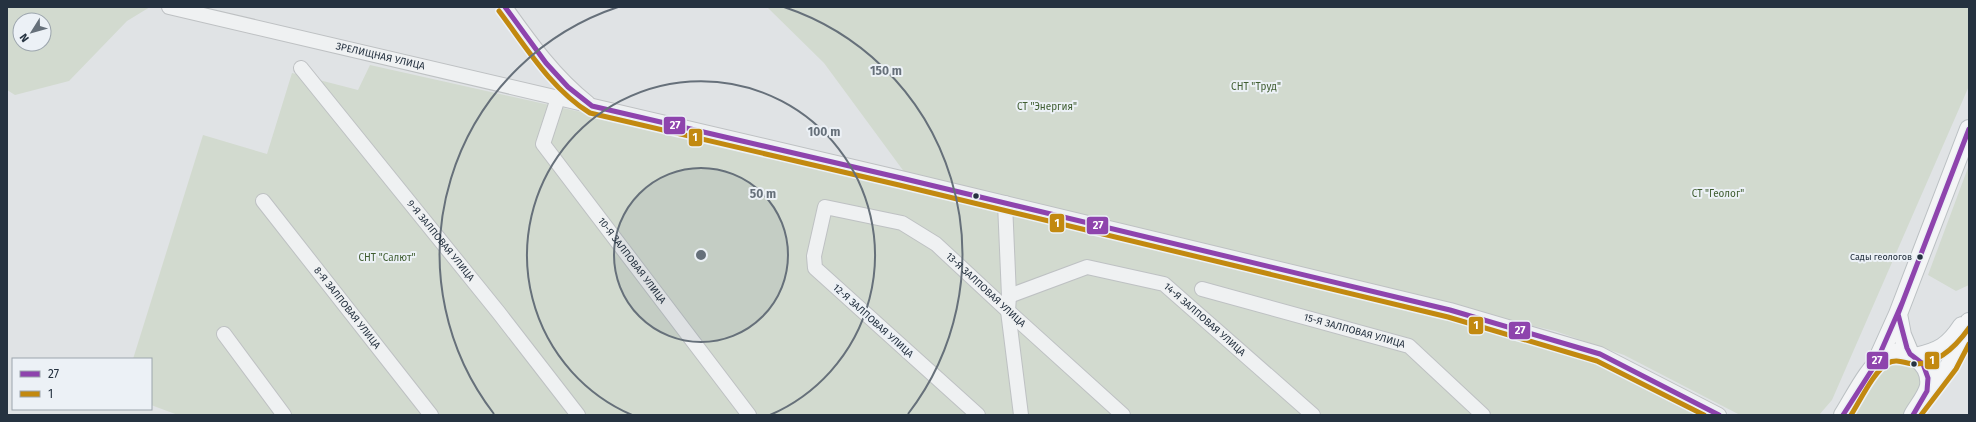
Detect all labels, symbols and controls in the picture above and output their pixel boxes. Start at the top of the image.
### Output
north arrow [12,12,52,52]
text: N [17,31,32,45]
street label: ЗРЕЛИЩНАЯ УЛИЦА [334,40,426,73]
text: 150 m [870,64,902,78]
park label: СНТ "Труд" [1231,81,1281,93]
park label: СТ "Энергия" [1017,101,1077,113]
line badge: 27 [663,116,686,135]
text: 27 [670,119,680,132]
text: 100 m [808,125,840,139]
line badge: 1 [688,128,703,147]
text: 1 [692,131,698,144]
text: 50 m [750,187,776,201]
park label: СТ "Геолог" [1692,188,1744,200]
unlabelled marker [971,191,981,201]
street label: 9-Я ЗАЛПОВАЯ УЛИЦА [404,198,477,284]
line badge: 1 [1049,213,1065,233]
street label: 10-Я ЗАЛПОВАЯ УЛИЦА [595,215,668,306]
line badge: 27 [1086,216,1109,235]
text: 1 [1054,217,1060,230]
text: 27 [1093,219,1103,232]
centre of rings [694,248,708,262]
street label: 13-Я ЗАЛПОВАЯ УЛИЦА [943,250,1028,330]
park label: СНТ "Салют" [358,252,416,264]
place label: Сады геологов [1850,252,1912,262]
marker: Сады геологов [1915,252,1925,262]
street label: 8-Я ЗАЛПОВАЯ УЛИЦА [311,265,383,352]
street label: 14-Я ЗАЛПОВАЯ УЛИЦА [1161,280,1248,359]
street label: 12-Я ЗАЛПОВАЯ УЛИЦА [830,282,916,361]
street label: 15-Я ЗАЛПОВАЯ УЛИЦА [1302,311,1407,351]
line badge: 1 [1468,316,1484,335]
text: 1 [1473,319,1479,332]
line badge: 27 [1508,321,1531,340]
text: 27 [1515,324,1525,337]
line badge: 27 [1866,351,1889,370]
line badge: 1 [1924,351,1940,370]
text: 27 [1872,354,1882,367]
text: 1 [1929,354,1935,367]
legend [12,358,152,410]
unlabelled marker [1909,359,1919,369]
text: 27 [48,367,59,381]
text: 1 [48,387,53,401]

